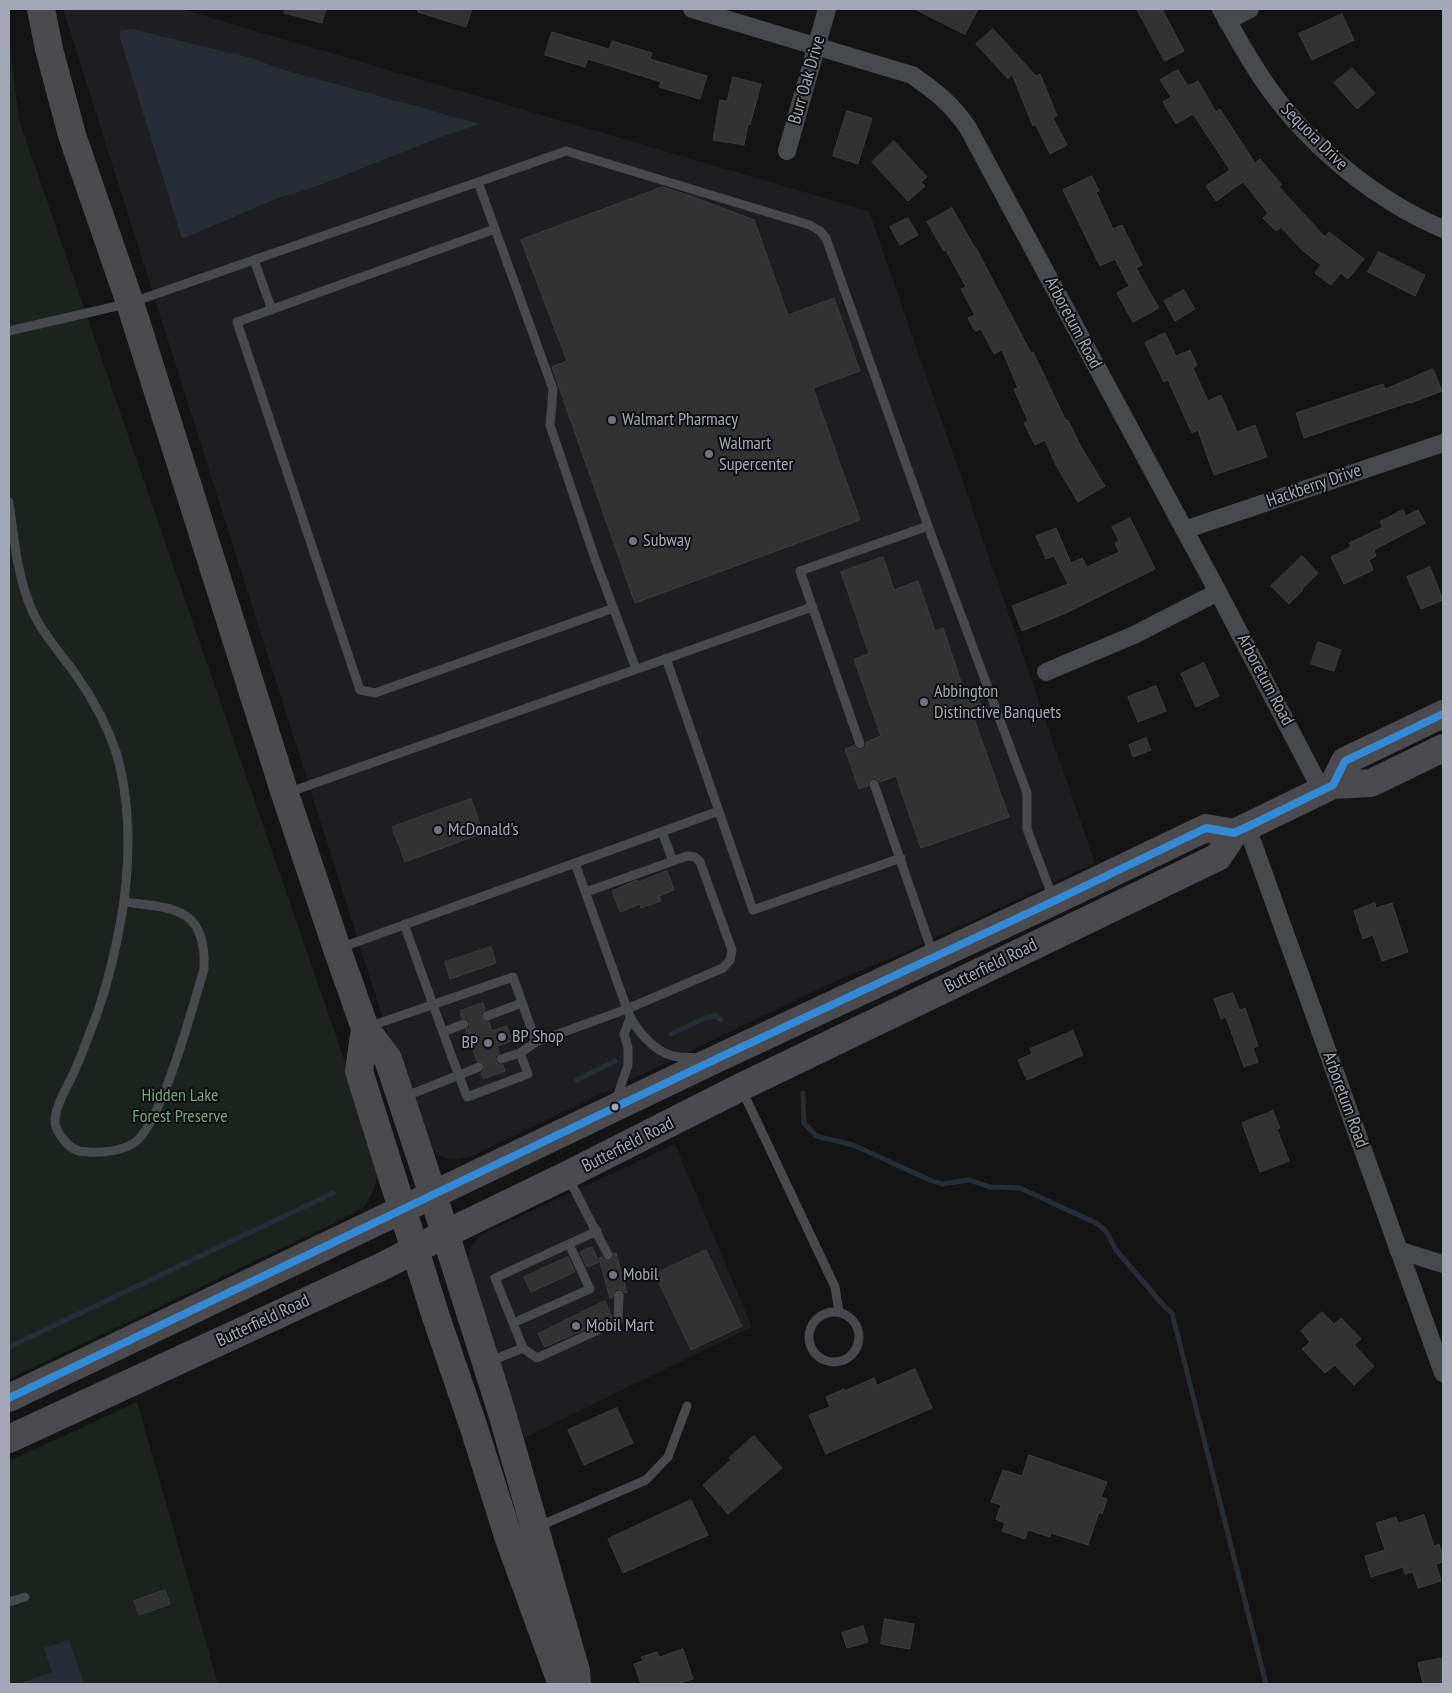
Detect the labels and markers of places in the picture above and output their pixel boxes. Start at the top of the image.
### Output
place label: Walmart Pharmacy [622,409,738,431]
marker: Walmart Pharmacy [606,414,618,426]
place label: Walmart Supercenter [719,433,793,476]
marker: Walmart Supercenter [703,448,715,460]
place label: Subway [643,530,691,552]
marker: Subway [627,535,639,547]
place label: Abbington Distinctive Banquets [934,681,1061,724]
marker: Abbington Distinctive Banquets [918,696,930,708]
place label: McDonald's [448,819,519,841]
marker: McDonald's [432,824,444,836]
place label: BP Shop [512,1026,564,1048]
marker: BP Shop [496,1031,508,1043]
place label: BP [461,1032,478,1054]
marker: BP [482,1037,494,1049]
unlabelled marker [610,1102,620,1112]
place label: Mobil [623,1264,658,1286]
marker: Mobil [607,1269,619,1281]
place label: Mobil Mart [586,1315,654,1337]
marker: Mobil Mart [570,1320,582,1332]

